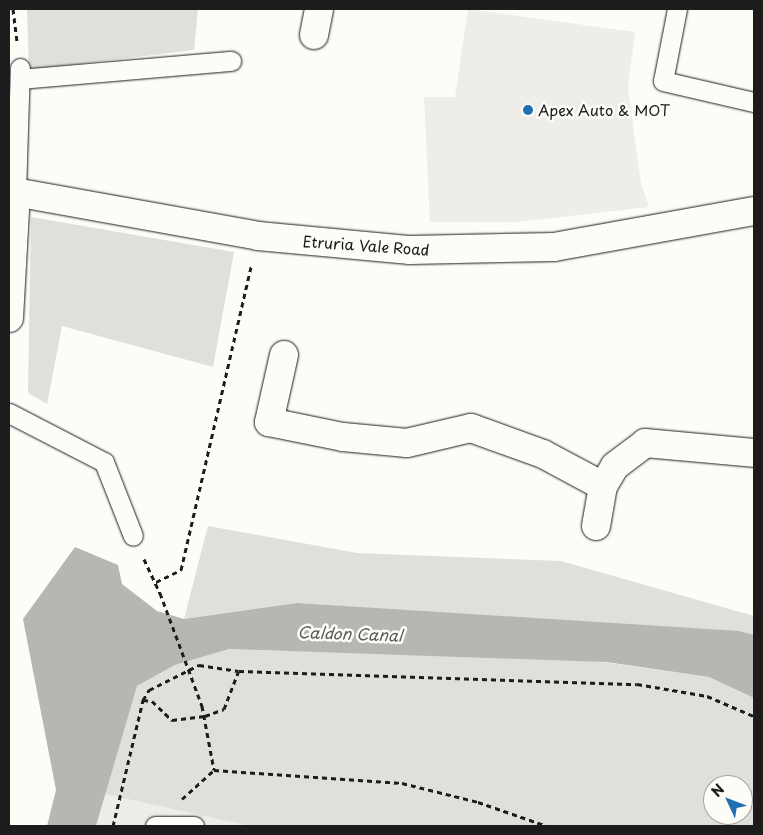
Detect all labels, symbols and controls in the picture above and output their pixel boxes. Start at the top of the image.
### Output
place label: Apex Auto & MOT [538,101,671,119]
marker: Apex Auto & MOT [522,104,534,116]
street label: Etruria Vale Road [302,232,430,258]
water label: Caldon Canal [297,622,403,644]
north arrow [703,775,753,825]
text: N [706,779,729,801]

